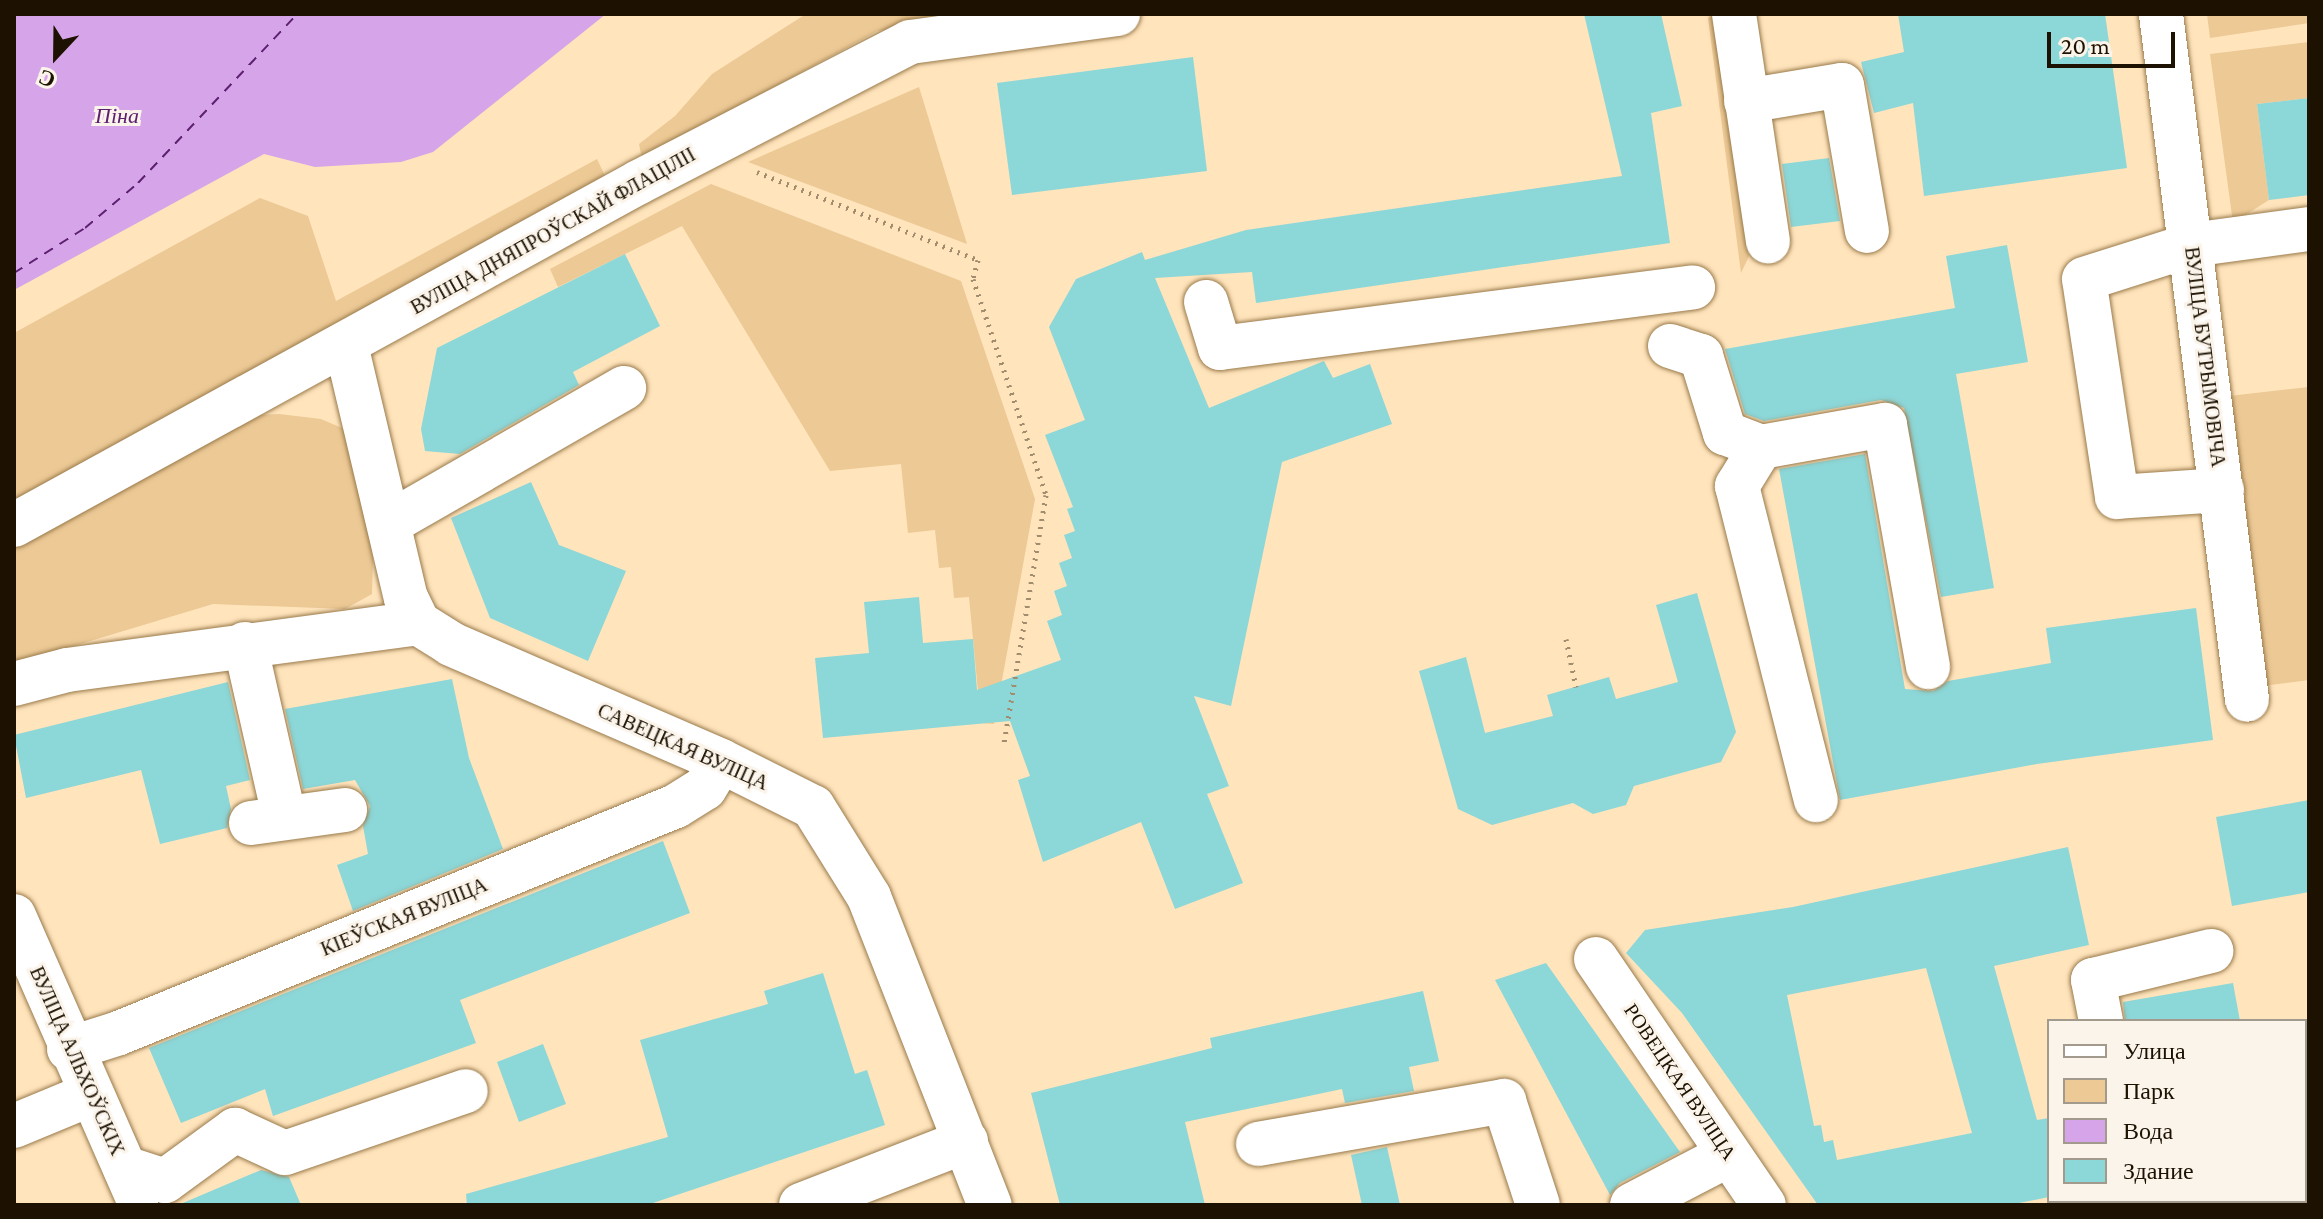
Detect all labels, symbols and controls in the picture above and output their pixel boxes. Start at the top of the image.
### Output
north arrow [16,16,96,96]
scale bar [2051,16,2179,66]
text: 20 m [2061,32,2110,59]
text: С [35,64,59,93]
water label: Піна [95,103,139,129]
street label: ВУЛІЦА ДНЯПРОЎСКАЙ ФЛАЦІЛІІ [406,142,700,320]
street label: ВУЛІЦА БУТРЫМОВІЧА [2180,245,2230,469]
street label: САВЕЦКАЯ ВУЛІЦА [594,699,772,795]
street label: КІЕЎСКАЯ ВУЛІЦА [317,873,491,961]
street label: ВУЛІЦА АЛЬХОЎСКІХ [24,963,130,1159]
street label: РОВЕЦКАЯ ВУЛІЦА [1619,999,1741,1165]
legend [2047,1019,2307,1203]
text: Улица [2123,1037,2186,1064]
text: Парк [2123,1077,2175,1104]
text: Вода [2123,1117,2173,1144]
text: Здание [2123,1157,2194,1184]

